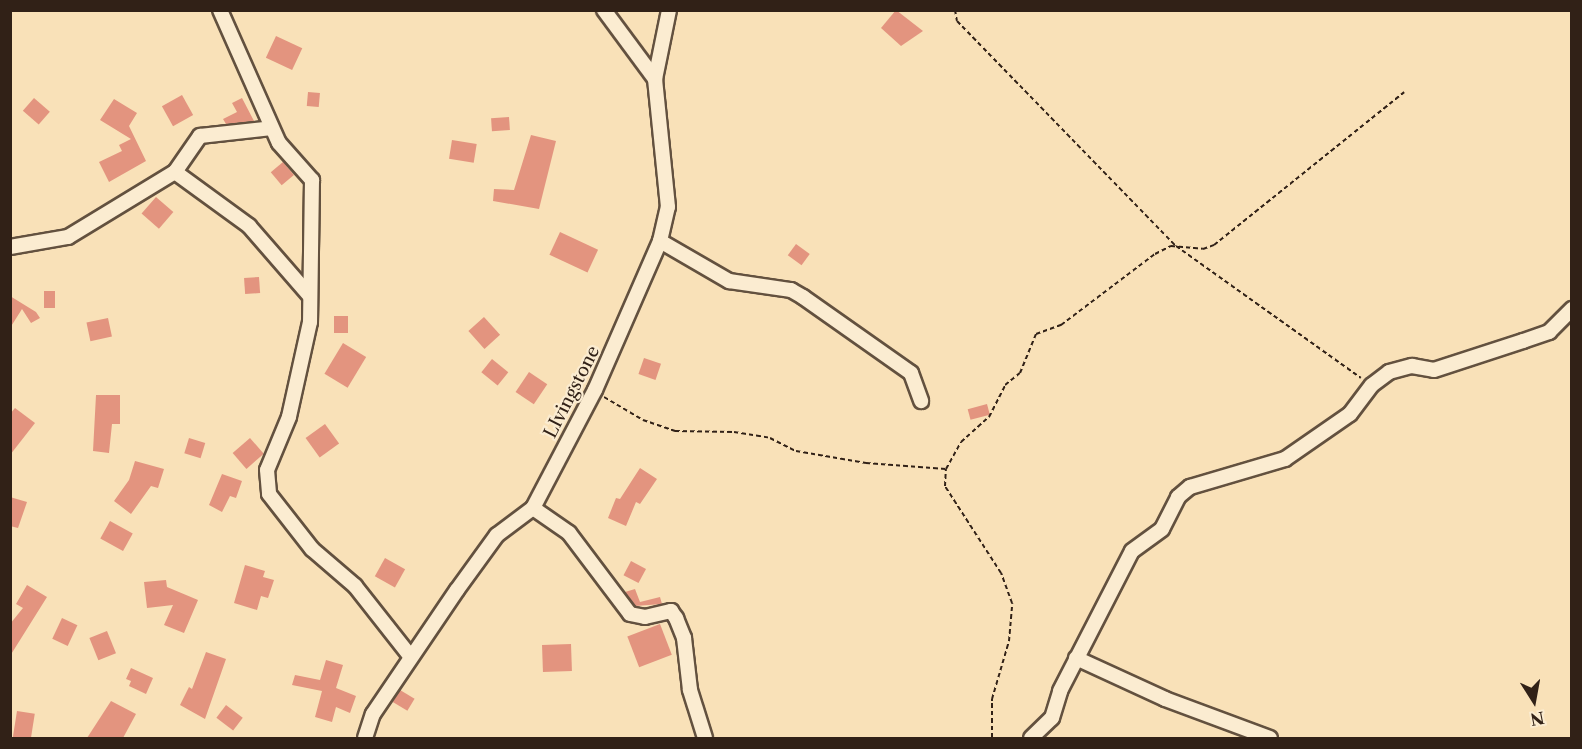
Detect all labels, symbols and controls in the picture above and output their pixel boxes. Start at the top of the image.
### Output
street label: LIvingstone [540,342,604,442]
north arrow [1504,671,1564,731]
text: N [1529,708,1546,730]

